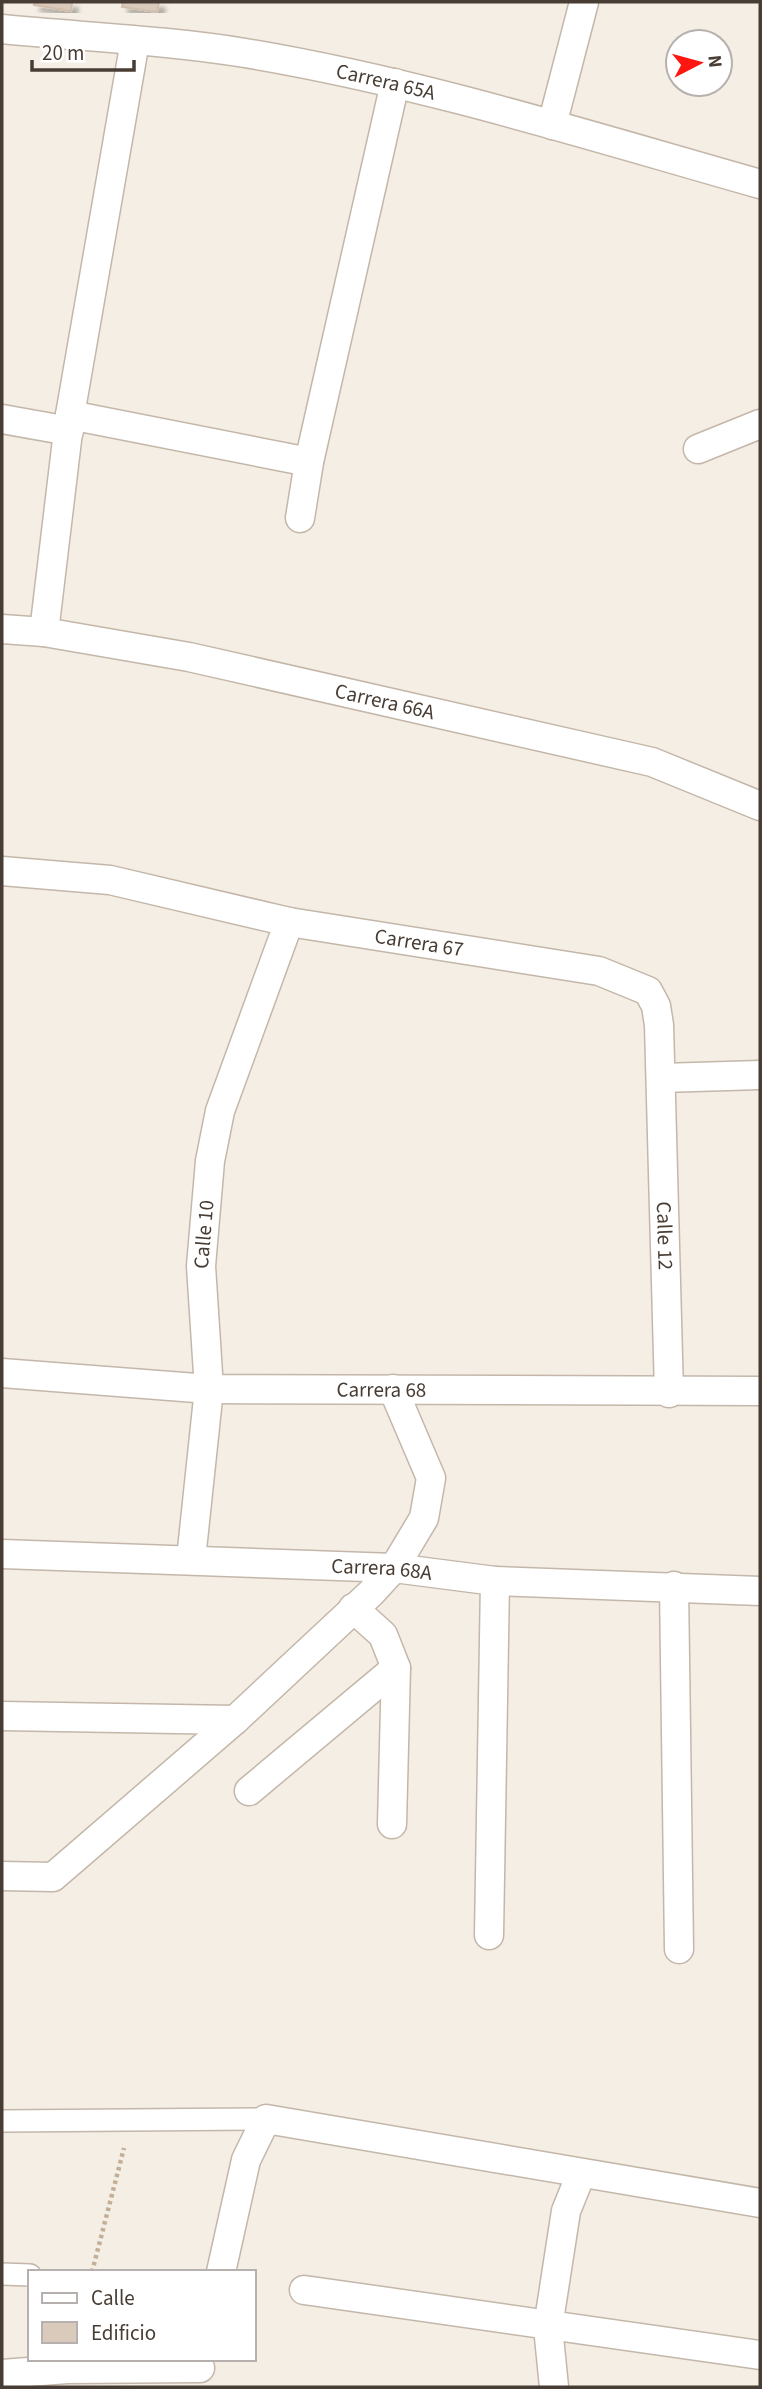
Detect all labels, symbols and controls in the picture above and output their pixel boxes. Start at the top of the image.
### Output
scale bar [32,28,133,72]
north arrow [664,28,734,98]
text: 20 m [42,38,84,68]
text: N [700,54,729,69]
street label: Carrera 65A [333,56,439,108]
street label: Carrera 66A [332,676,438,727]
street label: Carrera 67 [372,921,466,964]
street label: Calle 10 [186,1199,222,1270]
street label: Calle 12 [649,1201,681,1270]
street label: Carrera 68 [336,1374,426,1405]
street label: Carrera 68A [331,1551,435,1588]
legend [28,2270,256,2361]
text: Calle [91,2283,135,2313]
text: Edificio [91,2318,156,2348]

